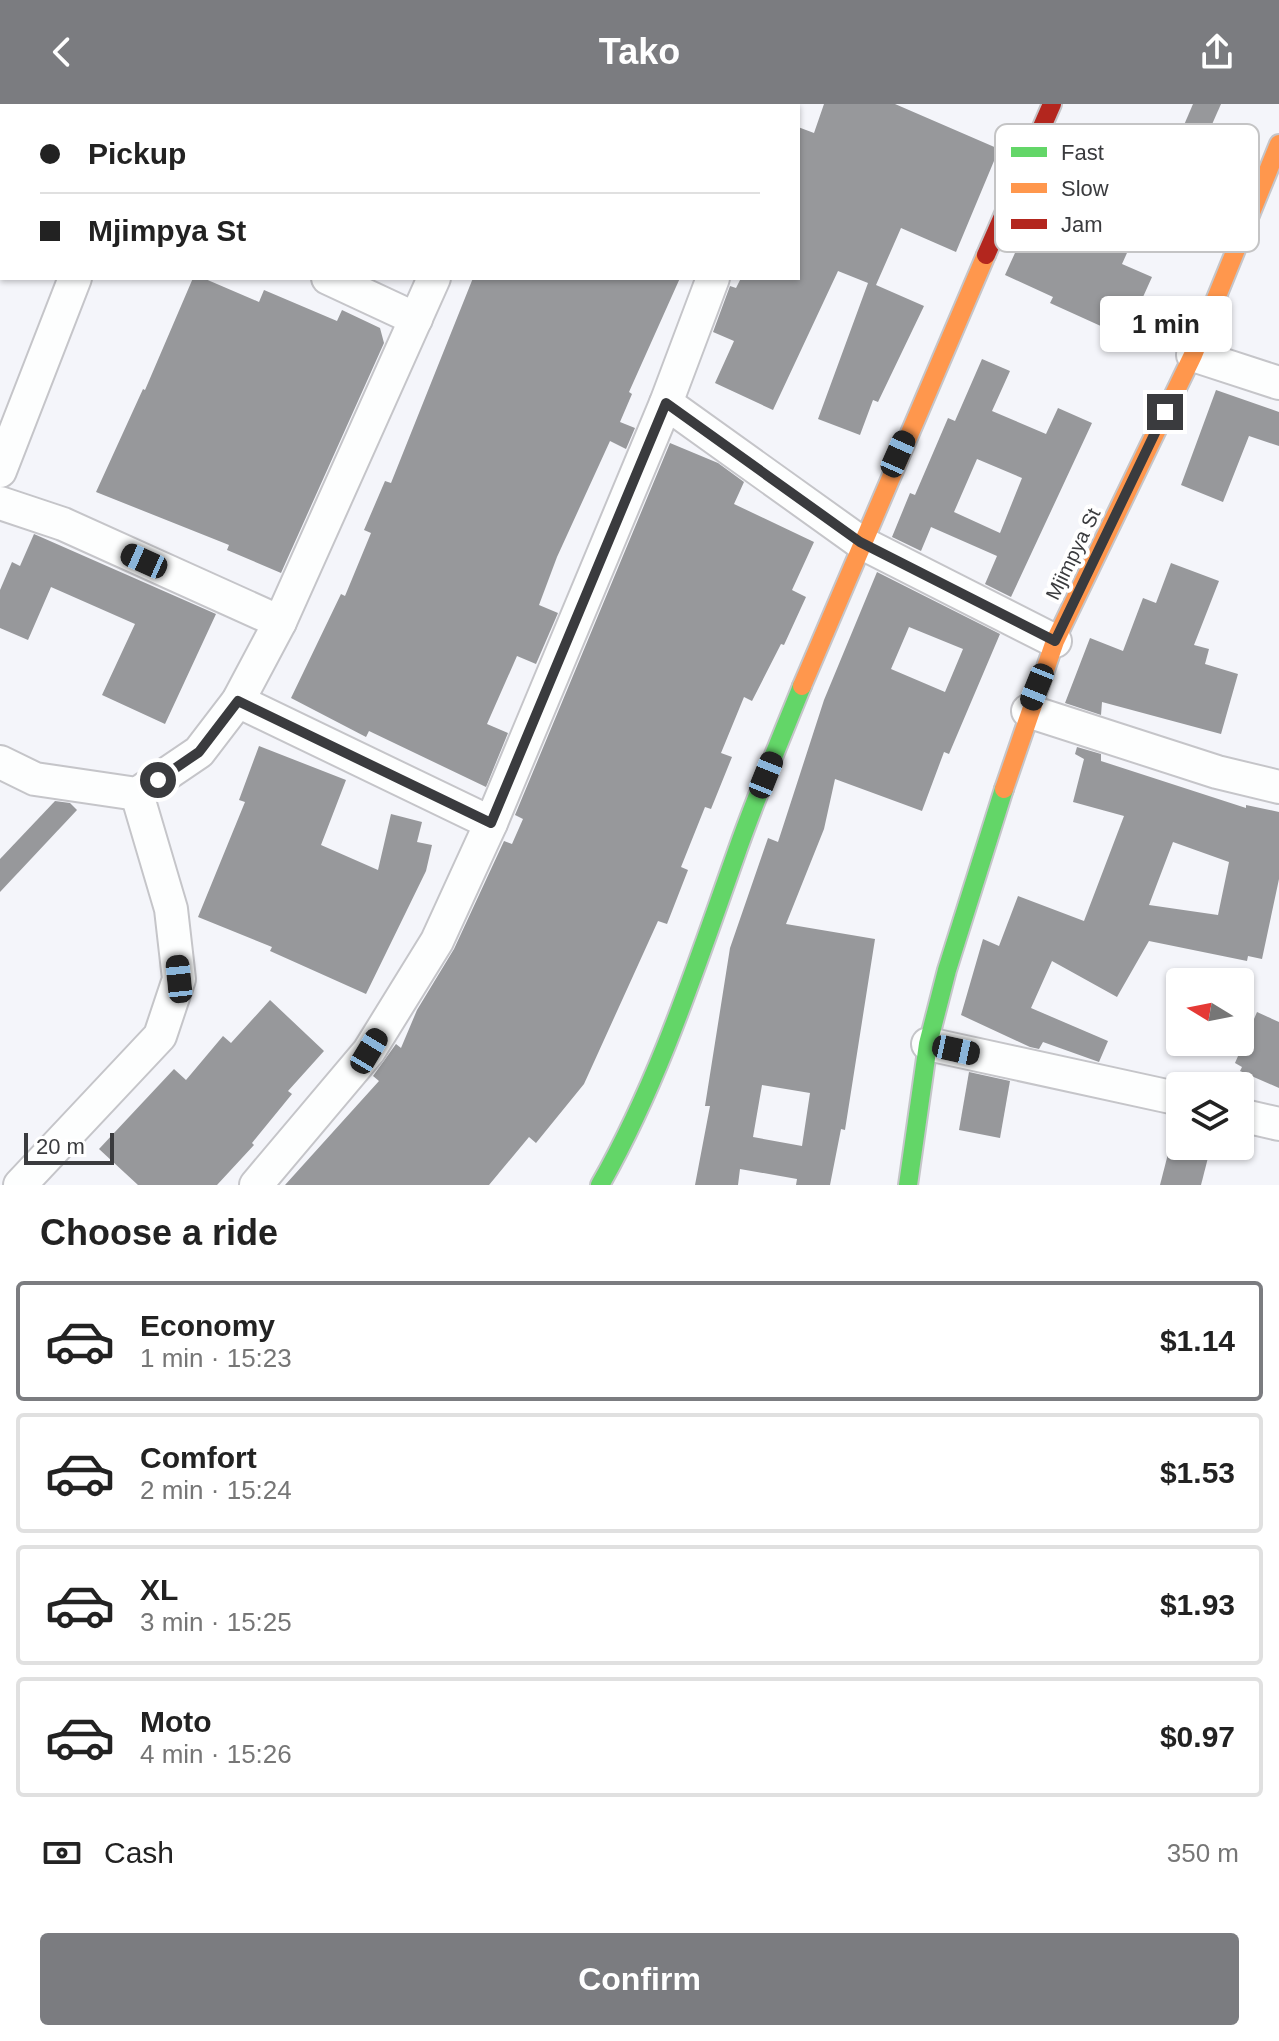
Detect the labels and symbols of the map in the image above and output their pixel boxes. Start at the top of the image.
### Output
legend [995,124,1259,252]
text: Fast [1061,140,1104,165]
text: Slow [1061,176,1109,201]
text: Jam [1061,212,1103,237]
callout: 1 min [1099,296,1231,352]
route end [1147,394,1183,430]
car [877,427,919,481]
street label: Mjimpya St [1041,504,1105,603]
car [117,540,171,582]
car [1017,660,1057,714]
car [746,748,786,802]
route start [140,762,176,798]
car [165,954,193,1004]
north arrow [1166,968,1254,1056]
car [346,1024,392,1078]
car [930,1033,982,1067]
scale bar [24,1129,114,1165]

